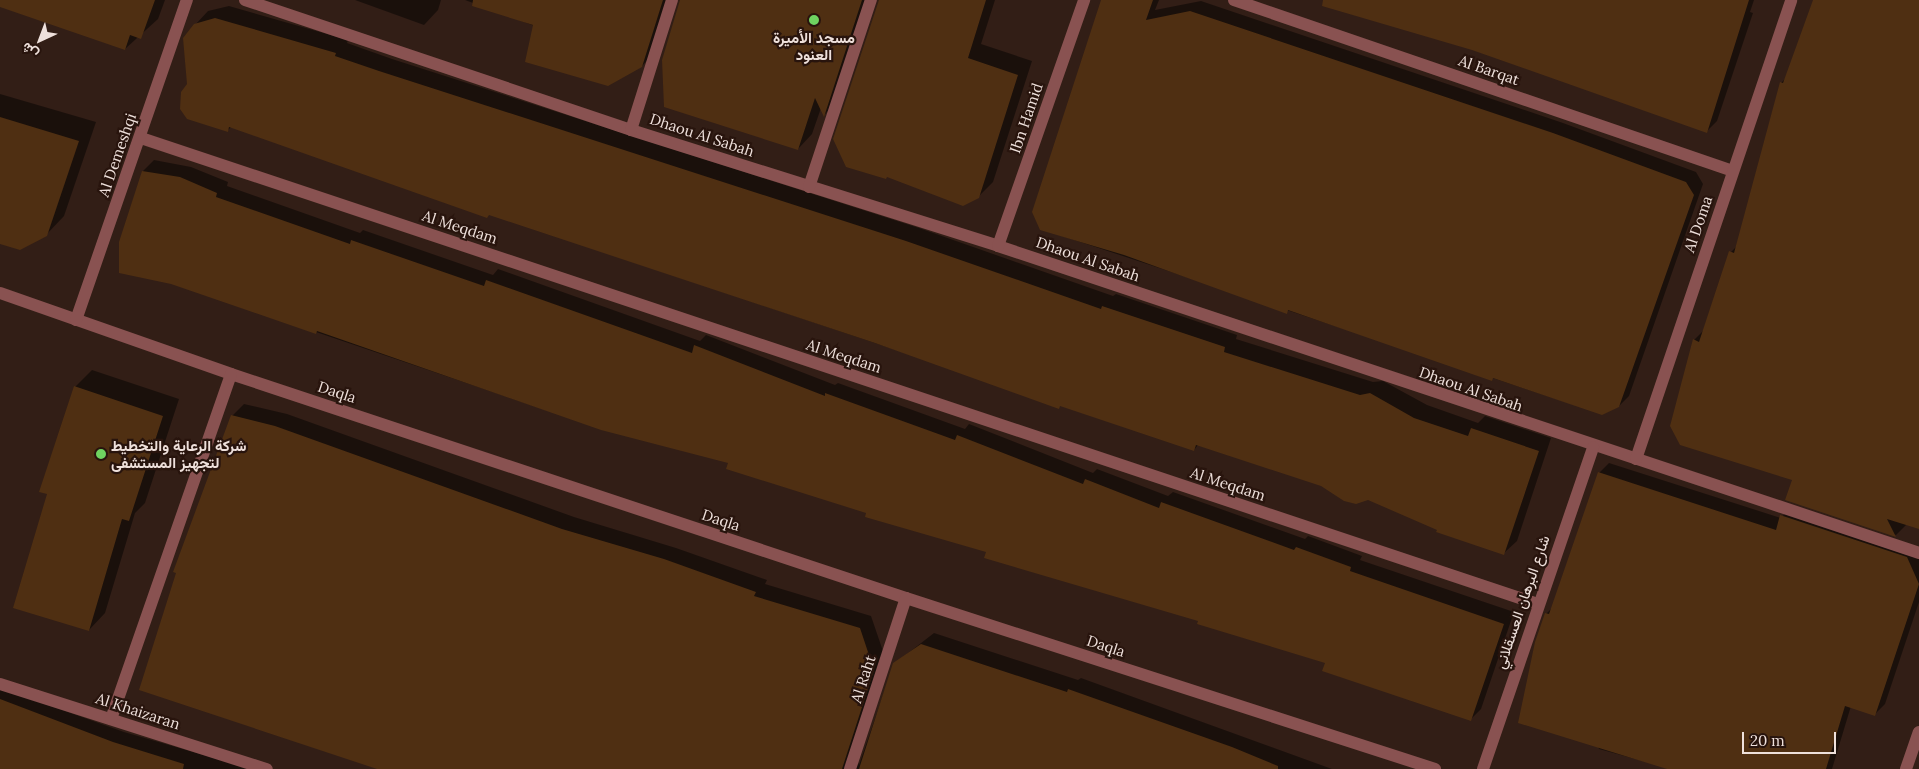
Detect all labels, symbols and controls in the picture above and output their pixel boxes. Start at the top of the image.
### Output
marker: مسجد الأميرة العنود [808,14,820,26]
north arrow [15,15,65,65]
place label: مسجد الأميرة العنود [773,28,855,63]
text: ش [17,39,42,63]
street label: Al Barqat [1456,51,1522,89]
street label: Ibn Hamid [1006,81,1046,155]
street label: Dhaou Al Sabah [648,110,756,160]
street label: Al Demeshqi [94,111,140,199]
street label: Al Doma [1680,193,1716,255]
street label: Al Meqdam [420,206,500,248]
street label: Dhaou Al Sabah [1034,233,1142,285]
street label: Al Meqdam [804,335,884,377]
street label: Dhaou Al Sabah [1417,363,1525,415]
street label: Daqla [316,377,358,407]
place label: شركة الرعاية والتخطيط لتجهيز المستشفى [111,436,246,471]
marker: شركة الرعاية والتخطيط لتجهيز المستشفى [95,448,107,460]
street label: Al Meqdam [1188,463,1268,505]
street label: Daqla [700,505,742,535]
street label: شارع البرهان العسقلاني [1491,533,1553,671]
street label: Daqla [1085,631,1127,661]
street label: Al Raht [847,653,879,705]
street label: Al Khaizaran [94,689,182,733]
scale bar [1744,722,1838,754]
text: 20 m [1750,731,1785,750]

